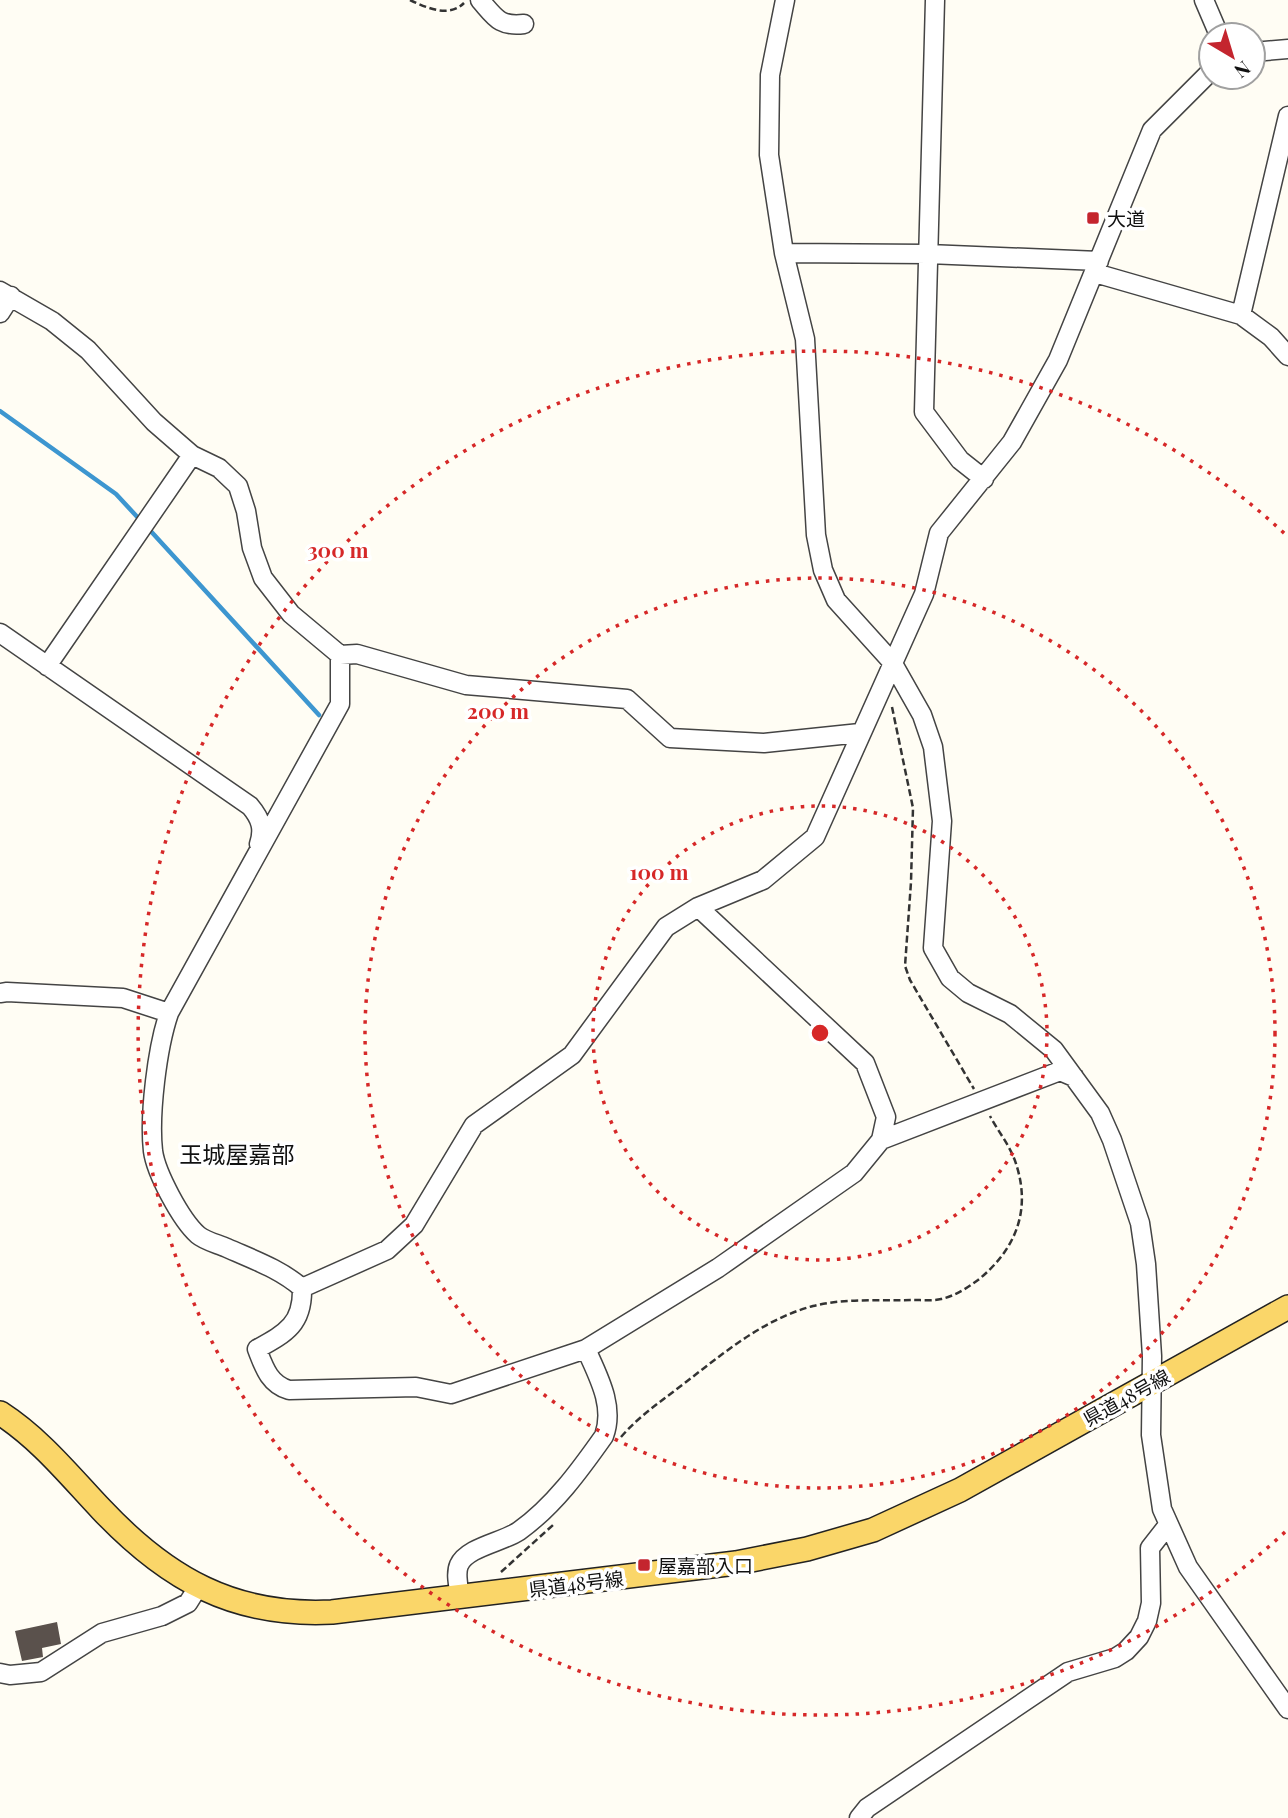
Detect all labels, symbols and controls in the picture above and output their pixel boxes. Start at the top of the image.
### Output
north arrow [1197,21,1267,91]
text: N [1229,56,1256,85]
place label: 大道 [1107,205,1145,231]
marker: 大道 [1085,210,1101,226]
text: 300 m [307,535,369,563]
text: 200 m [467,696,529,724]
text: 100 m [629,857,689,885]
centre of rings [808,1021,832,1045]
district label: 玉城屋嘉部 [180,1138,295,1169]
street label: 県道48号線 [1078,1363,1174,1431]
place label: 屋嘉部入口 [658,1552,753,1578]
marker: 屋嘉部入口 [636,1557,652,1573]
street label: 県道48号線 [527,1564,625,1602]

